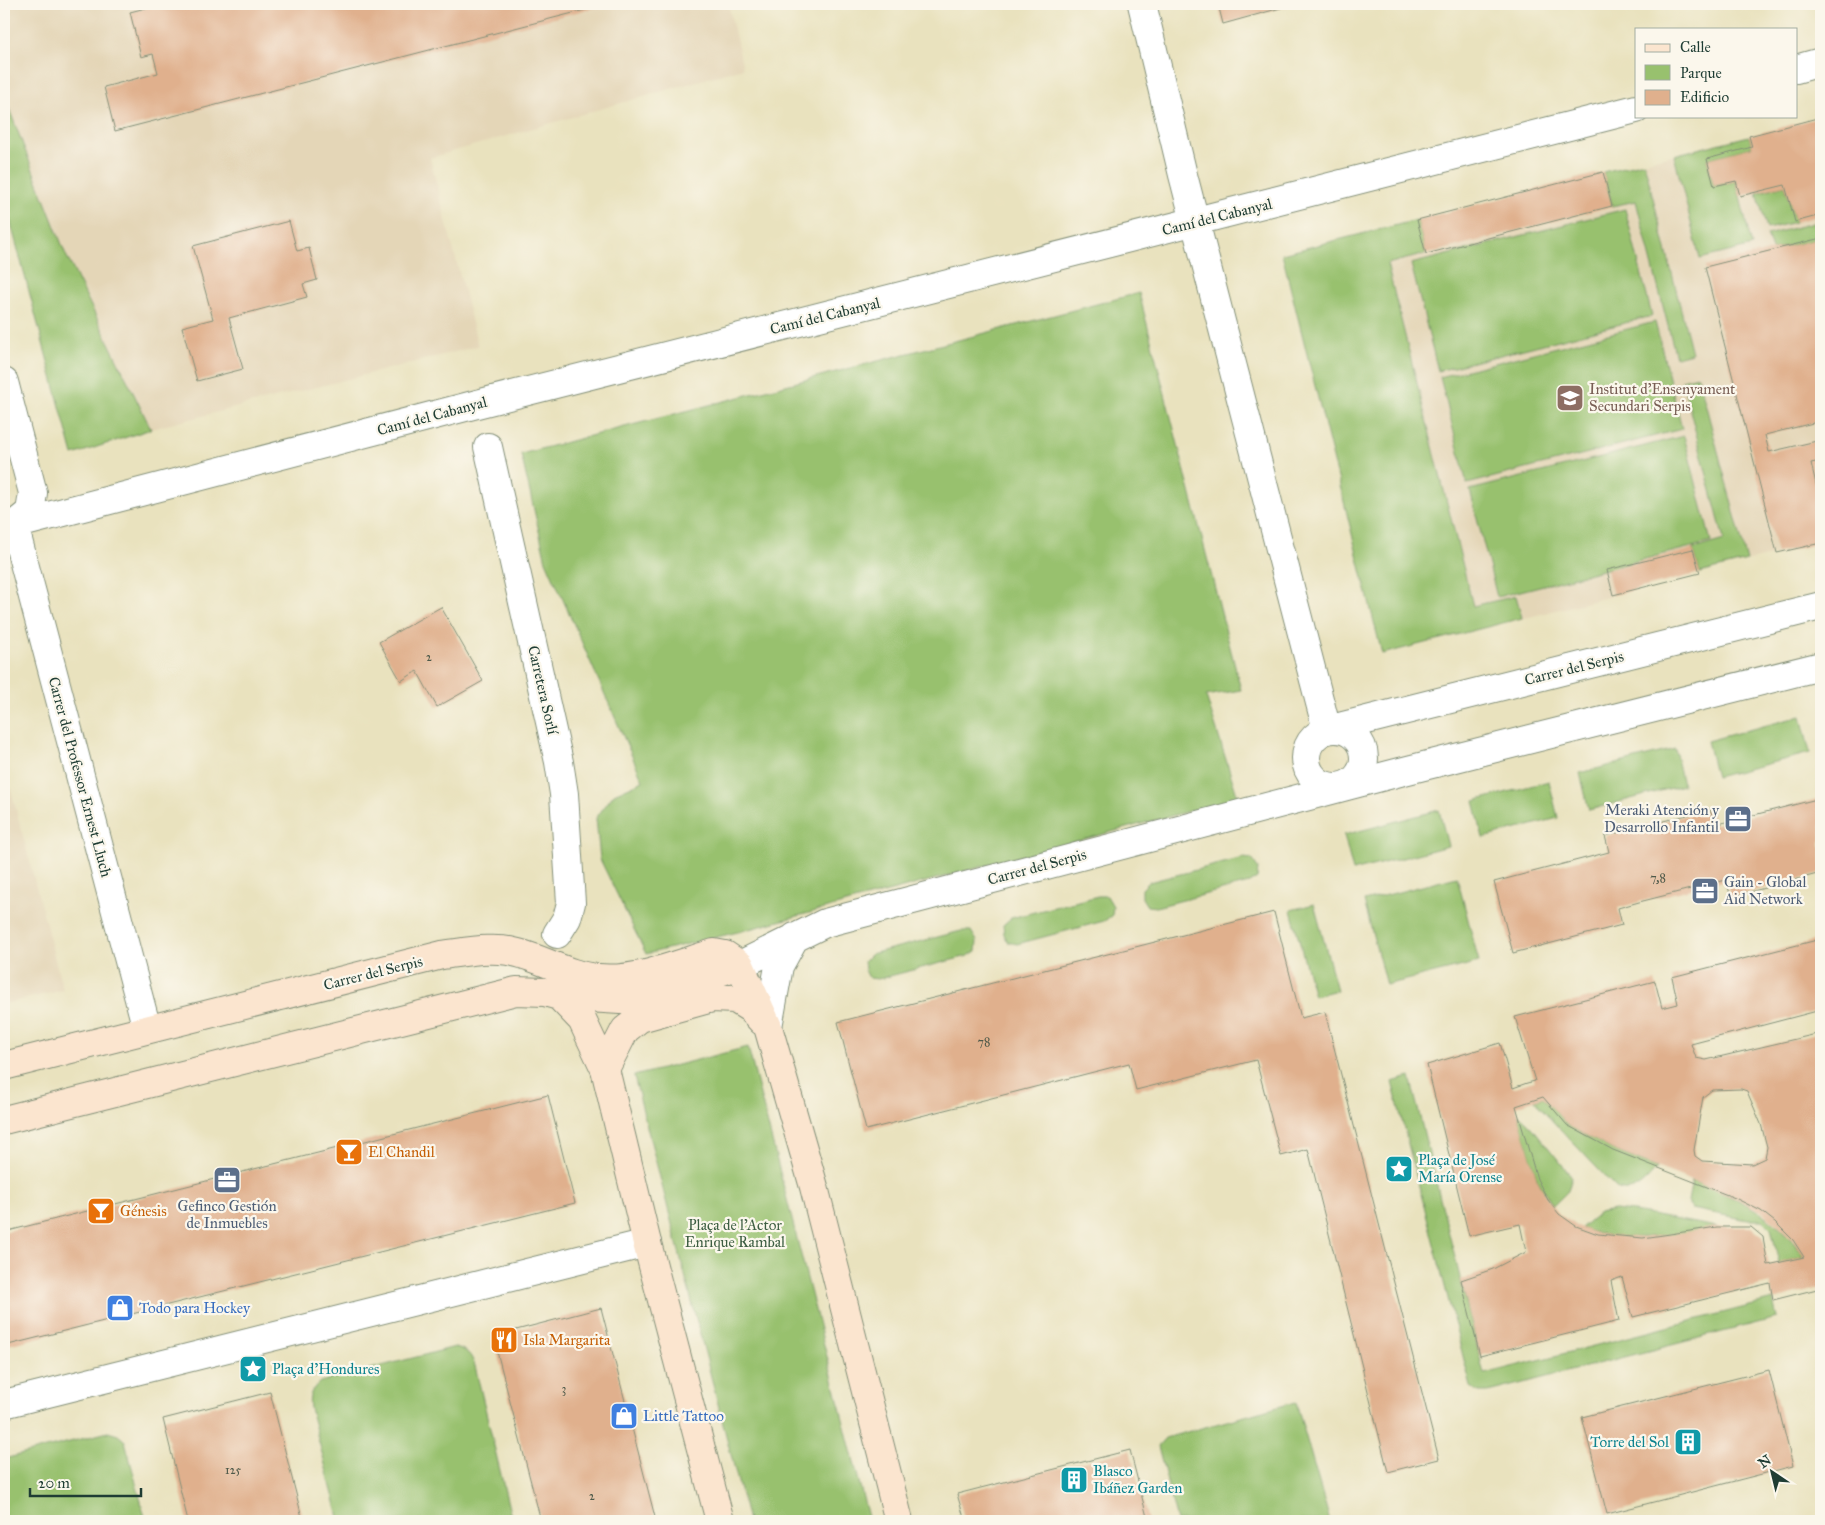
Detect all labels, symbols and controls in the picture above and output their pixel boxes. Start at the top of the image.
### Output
legend [1635,28,1798,118]
text: Calle [1680,38,1711,56]
text: Parque [1680,64,1722,83]
text: Edificio [1680,88,1729,106]
street label: Camí del Cabanyal [1160,194,1275,239]
street label: Camí del Cabanyal [768,293,883,338]
place label: Institut d'Ensenyament Secundari Serpis [1589,380,1736,415]
school or university icon: Institut d'Ensenyament Secundari Serpis [1555,383,1585,413]
street label: Camí del Cabanyal [375,392,490,439]
street label: Carretera Sorlí [524,644,562,737]
street label: Carrer del Serpis [1523,647,1625,689]
house number: 2 [426,650,432,664]
street label: Carrer del Professor Ernest Lluch [45,675,116,880]
place label: Meraki Atención y Desarrollo Infantil [1604,801,1720,836]
office icon: Meraki Atención y Desarrollo Infantil [1723,804,1753,834]
street label: Carrer del Serpis [986,845,1088,889]
house number: 7,8 [1650,871,1666,885]
place label: Gain - Global Aid Network [1723,873,1807,908]
office icon: Gain - Global Aid Network [1690,876,1720,906]
street label: Carrer del Serpis [322,952,424,994]
house number: 78 [978,1035,990,1049]
bar icon: El Chandil [334,1137,364,1167]
place label: El Chandil [368,1143,436,1161]
place label: Plaça de José María Orense [1418,1151,1502,1186]
place icon: Plaça de José María Orense [1384,1154,1414,1184]
office icon: Gefinco Gestión de Inmuebles [212,1165,242,1195]
bar icon: Génesis [86,1196,116,1226]
place label: Gefinco Gestión de Inmuebles [177,1197,277,1232]
place label: Génesis [120,1202,167,1220]
park label: Plaça de l'Actor Enrique Rambal [685,1216,786,1252]
shop icon: Todo para Hockey [105,1293,135,1323]
place label: Todo para Hockey [139,1299,251,1317]
restaurant icon: Isla Margarita [489,1325,519,1355]
place label: Isla Margarita [523,1331,611,1349]
place icon: Plaça d'Hondures [238,1354,268,1384]
place label: Plaça d'Hondures [272,1360,379,1378]
house number: 3 [562,1382,567,1396]
shop icon: Little Tattoo [609,1401,639,1431]
place label: Little Tattoo [643,1407,724,1425]
building icon: Torre del Sol [1673,1427,1703,1457]
place label: Torre del Sol [1590,1433,1670,1451]
north arrow [1748,1448,1798,1498]
text: N [1755,1451,1775,1472]
place label: Blasco Ibáñez Garden [1093,1462,1182,1497]
house number: 125 [225,1463,241,1477]
scale bar [30,1465,141,1497]
building icon: Blasco Ibáñez Garden [1059,1465,1089,1495]
text: 20 m [38,1474,70,1492]
house number: 2 [589,1489,595,1503]

